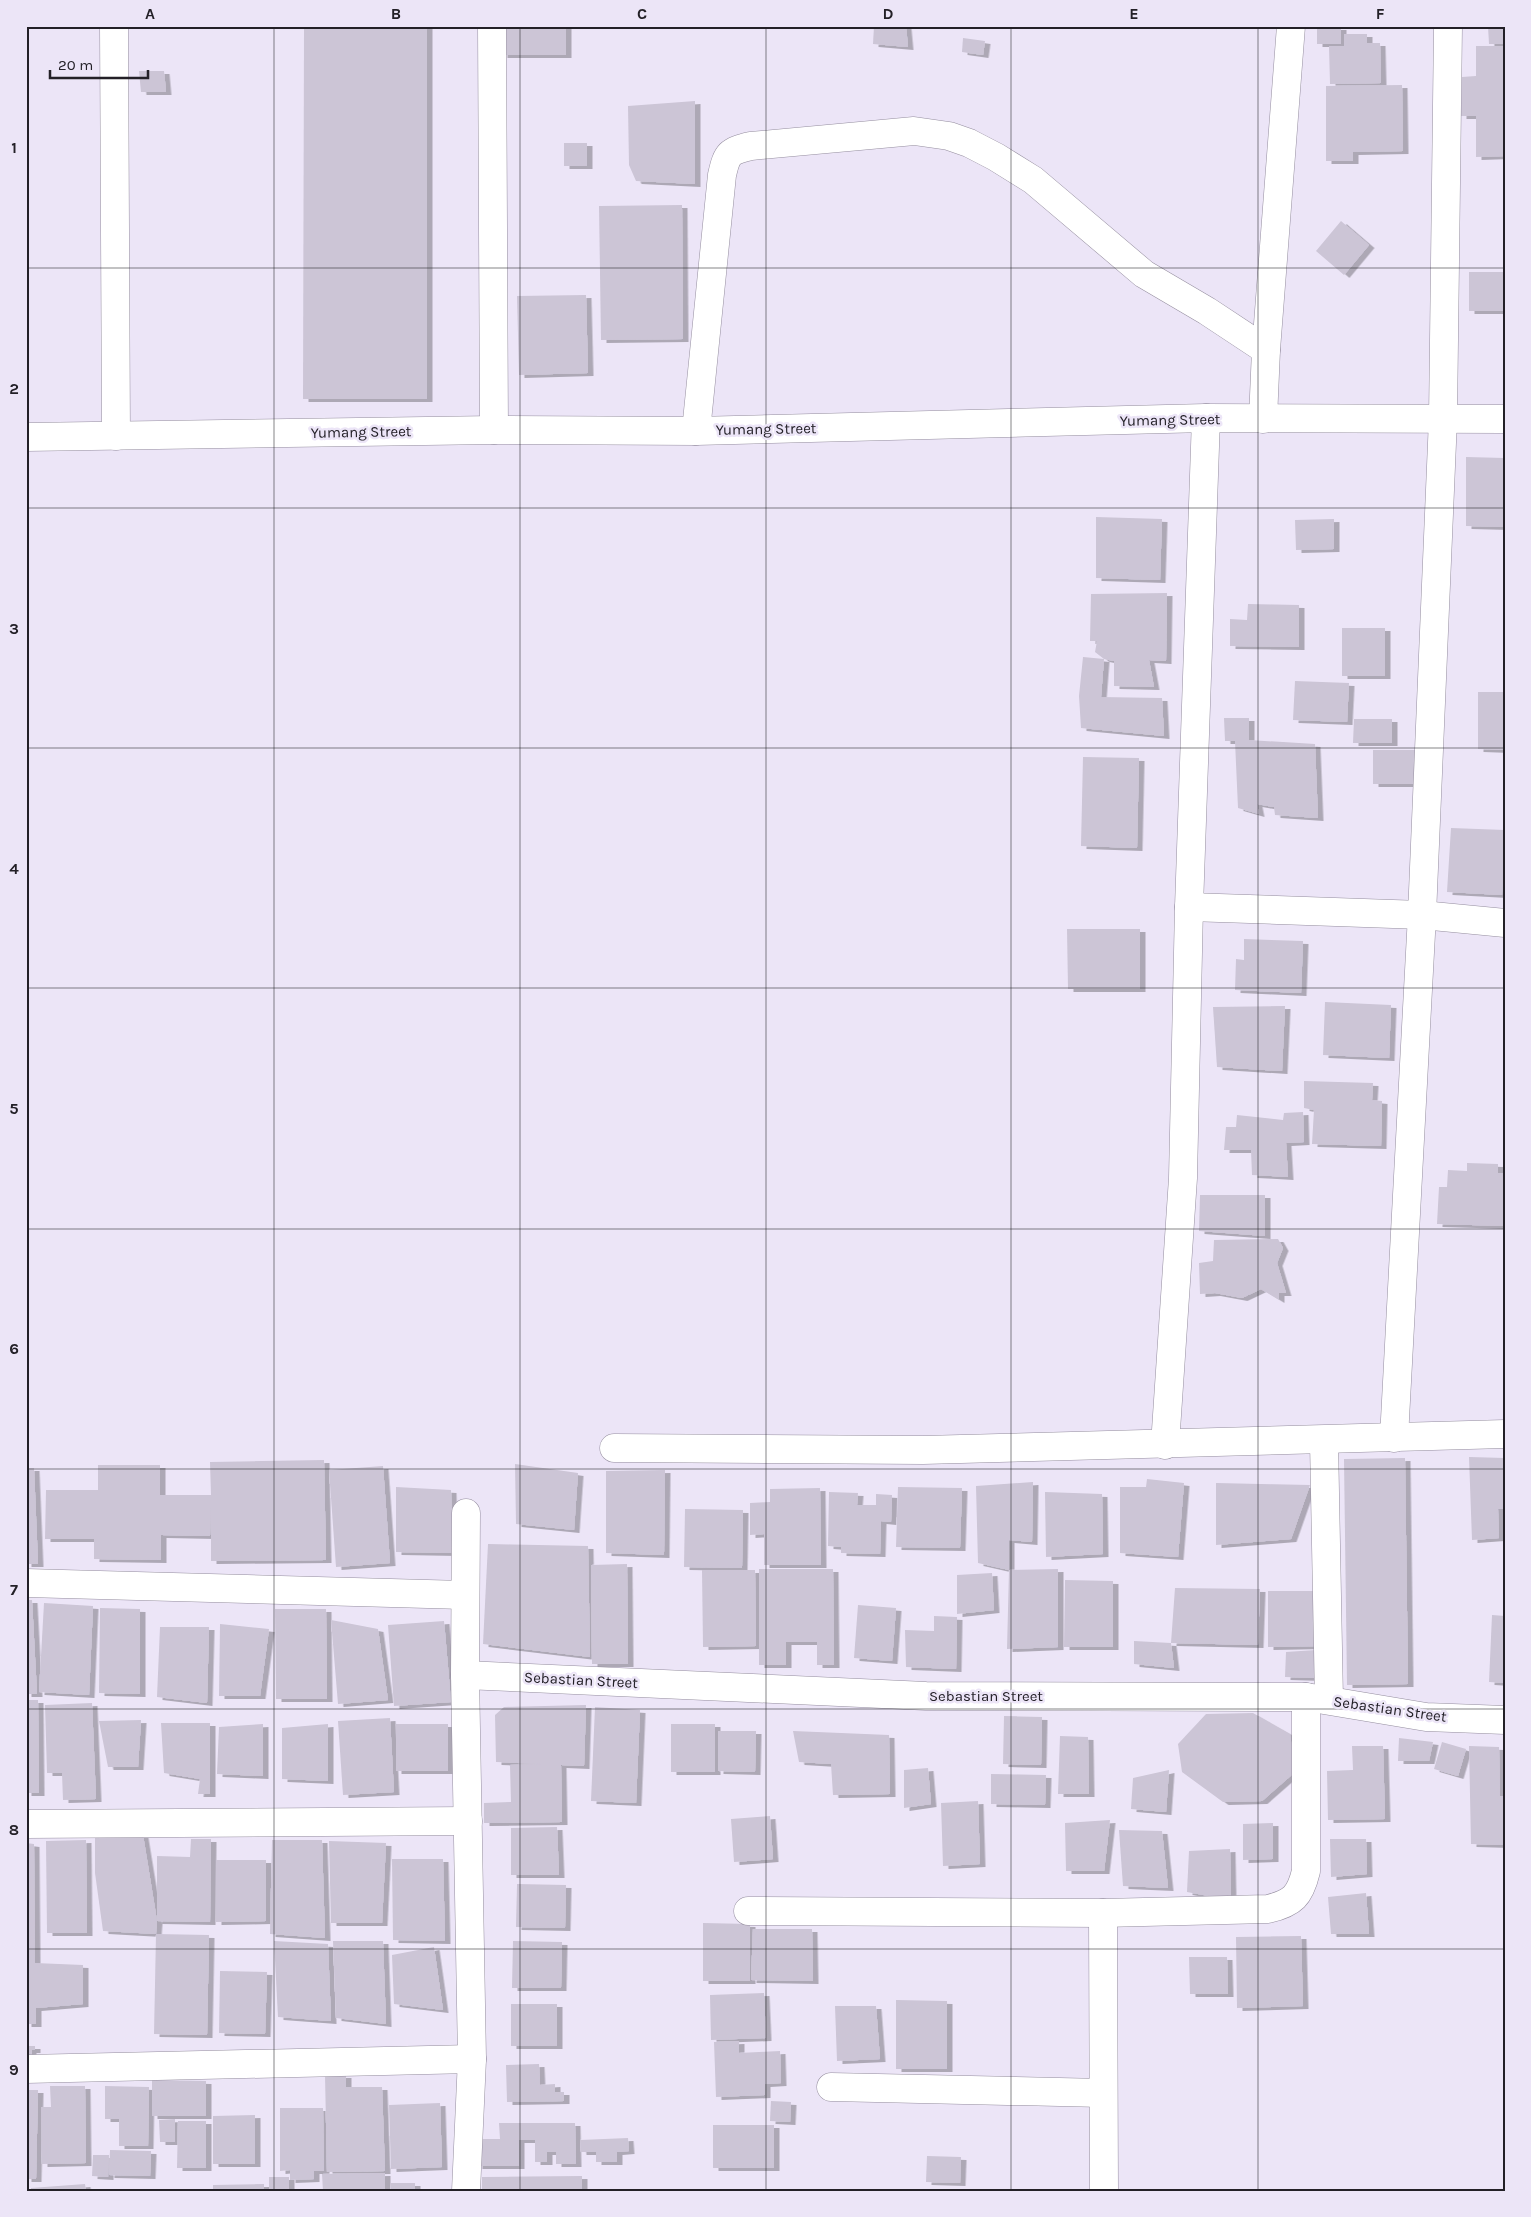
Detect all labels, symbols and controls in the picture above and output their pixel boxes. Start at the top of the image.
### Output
text: A [145,4,155,23]
text: B [391,4,401,23]
text: C [637,4,647,23]
text: D [883,4,894,23]
text: E [1129,4,1139,23]
text: F [1376,4,1385,23]
scale bar [50,48,148,80]
text: 20 m [58,56,93,74]
text: 1 [11,138,17,157]
text: 2 [9,379,19,398]
street label: Yumang Street [1119,410,1221,430]
street label: Yumang Street [715,419,817,439]
street label: Yumang Street [310,422,412,442]
text: 3 [9,619,19,638]
text: 4 [9,859,19,878]
text: 5 [9,1099,19,1118]
text: 6 [9,1339,19,1358]
text: 7 [10,1580,18,1599]
street label: Sebastian Street [524,1668,639,1692]
street label: Sebastian Street [929,1687,1043,1705]
street label: Sebastian Street [1332,1692,1448,1726]
text: 8 [9,1820,19,1839]
text: 9 [9,2060,19,2079]

